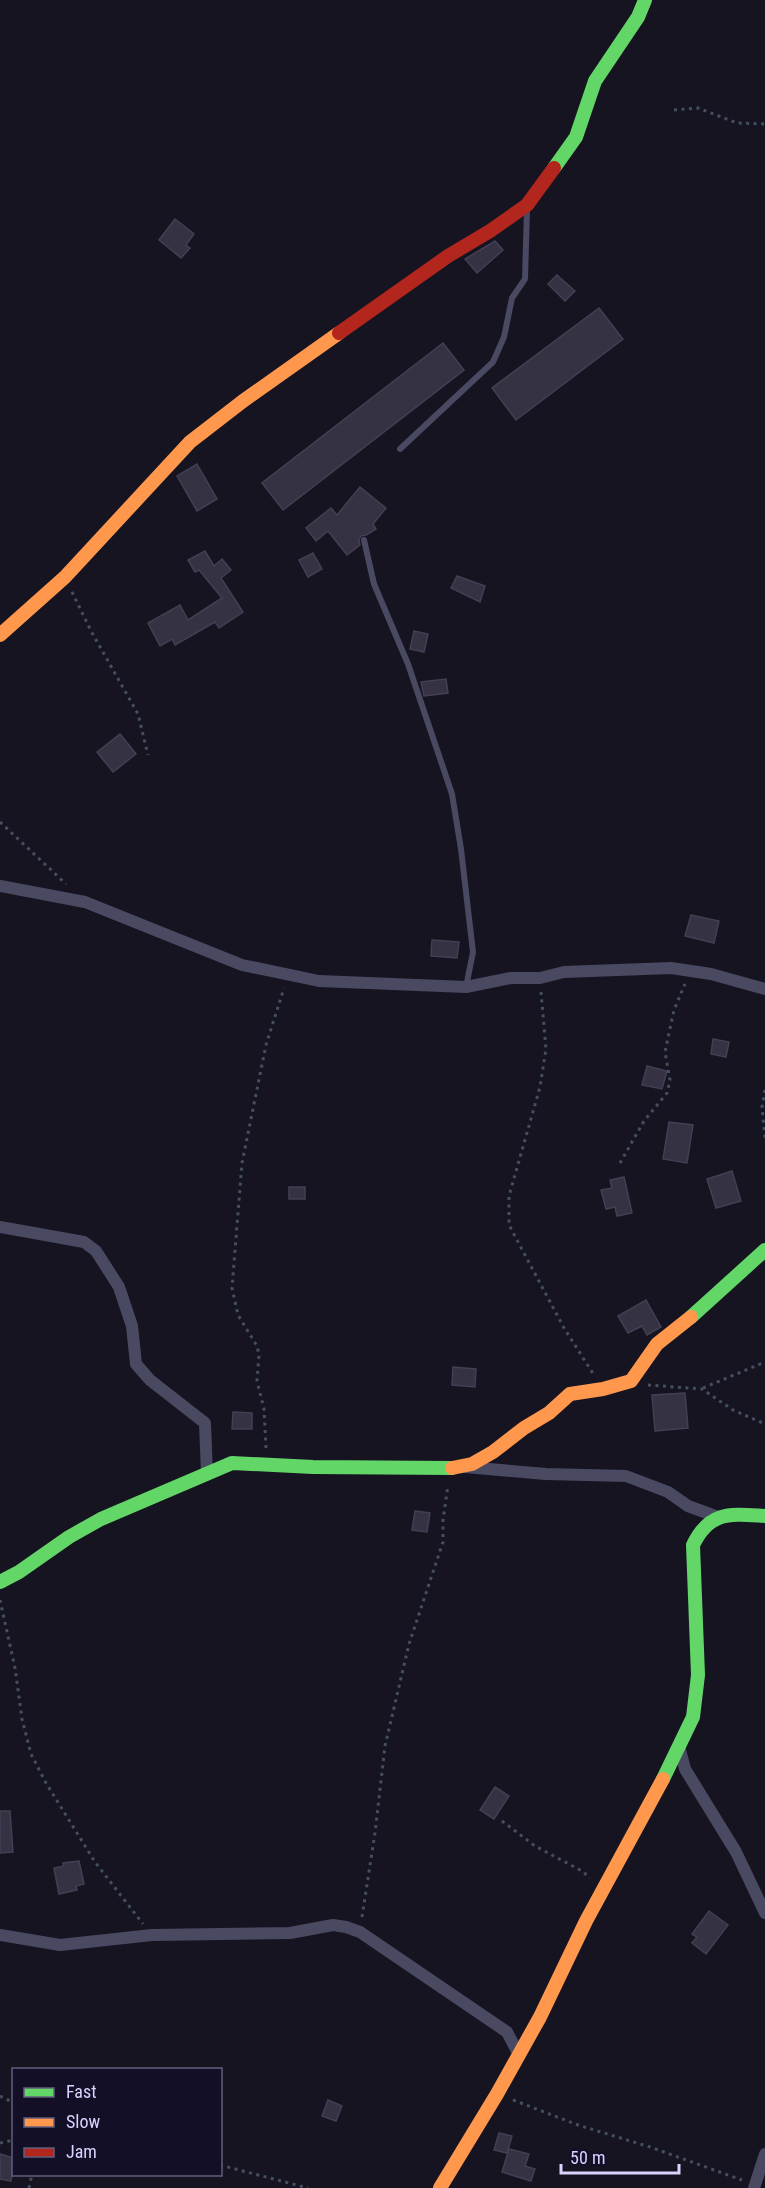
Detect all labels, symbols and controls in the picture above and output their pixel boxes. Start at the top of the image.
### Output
legend [12,2068,222,2176]
text: Fast [66,2081,97,2102]
text: Slow [66,2111,101,2132]
scale bar [561,2137,680,2175]
text: Jam [66,2141,97,2162]
text: 50 m [570,2147,605,2168]

